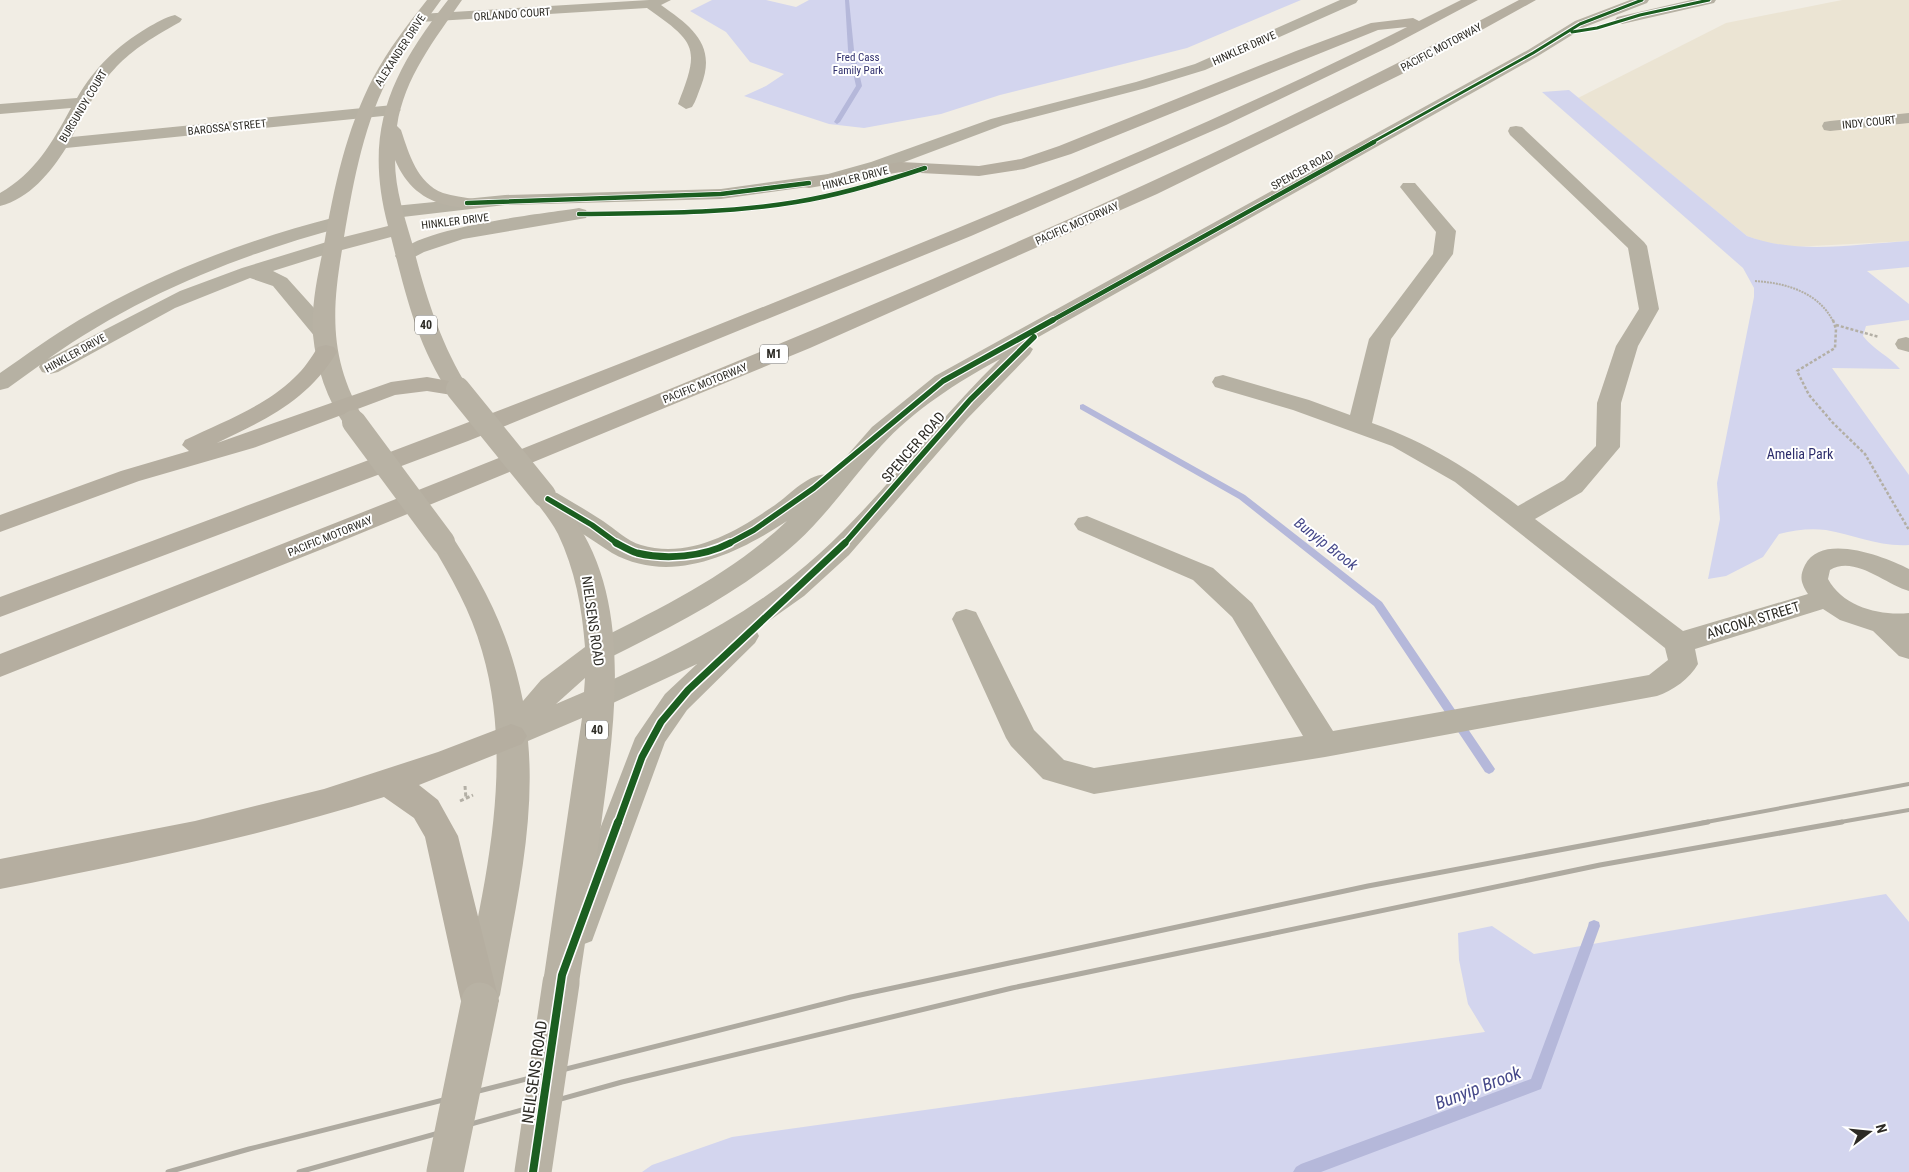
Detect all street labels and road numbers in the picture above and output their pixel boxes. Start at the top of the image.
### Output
street label: ORLANDO COURT [473,5,551,24]
street label: ALEXANDER DRIVE [372,12,429,89]
street label: PACIFIC MOTORWAY [1398,20,1484,74]
street label: HINKLER DRIVE [1211,28,1278,68]
street label: BURGUNDY COURT [57,68,110,145]
street label: INDY COURT [1841,113,1897,132]
street label: BAROSSA STREET [187,117,267,138]
street label: SPENCER ROAD [1269,148,1336,193]
street label: HINKLER DRIVE [821,164,890,193]
street label: PACIFIC MOTORWAY [1033,199,1121,248]
street label: HINKLER DRIVE [421,211,490,232]
road number: 40 [415,316,437,334]
street label: HINKLER DRIVE [42,331,109,376]
road number: M1 [760,344,788,364]
street label: PACIFIC MOTORWAY [661,360,750,406]
street label: SPENCER ROAD [878,409,948,485]
street label: PACIFIC MOTORWAY [286,513,375,559]
street label: NIELSENS ROAD [579,575,607,667]
street label: ANCONA STREET [1705,598,1801,642]
road number: 40 [586,720,608,740]
street label: NEILSENS ROAD [518,1019,551,1125]

